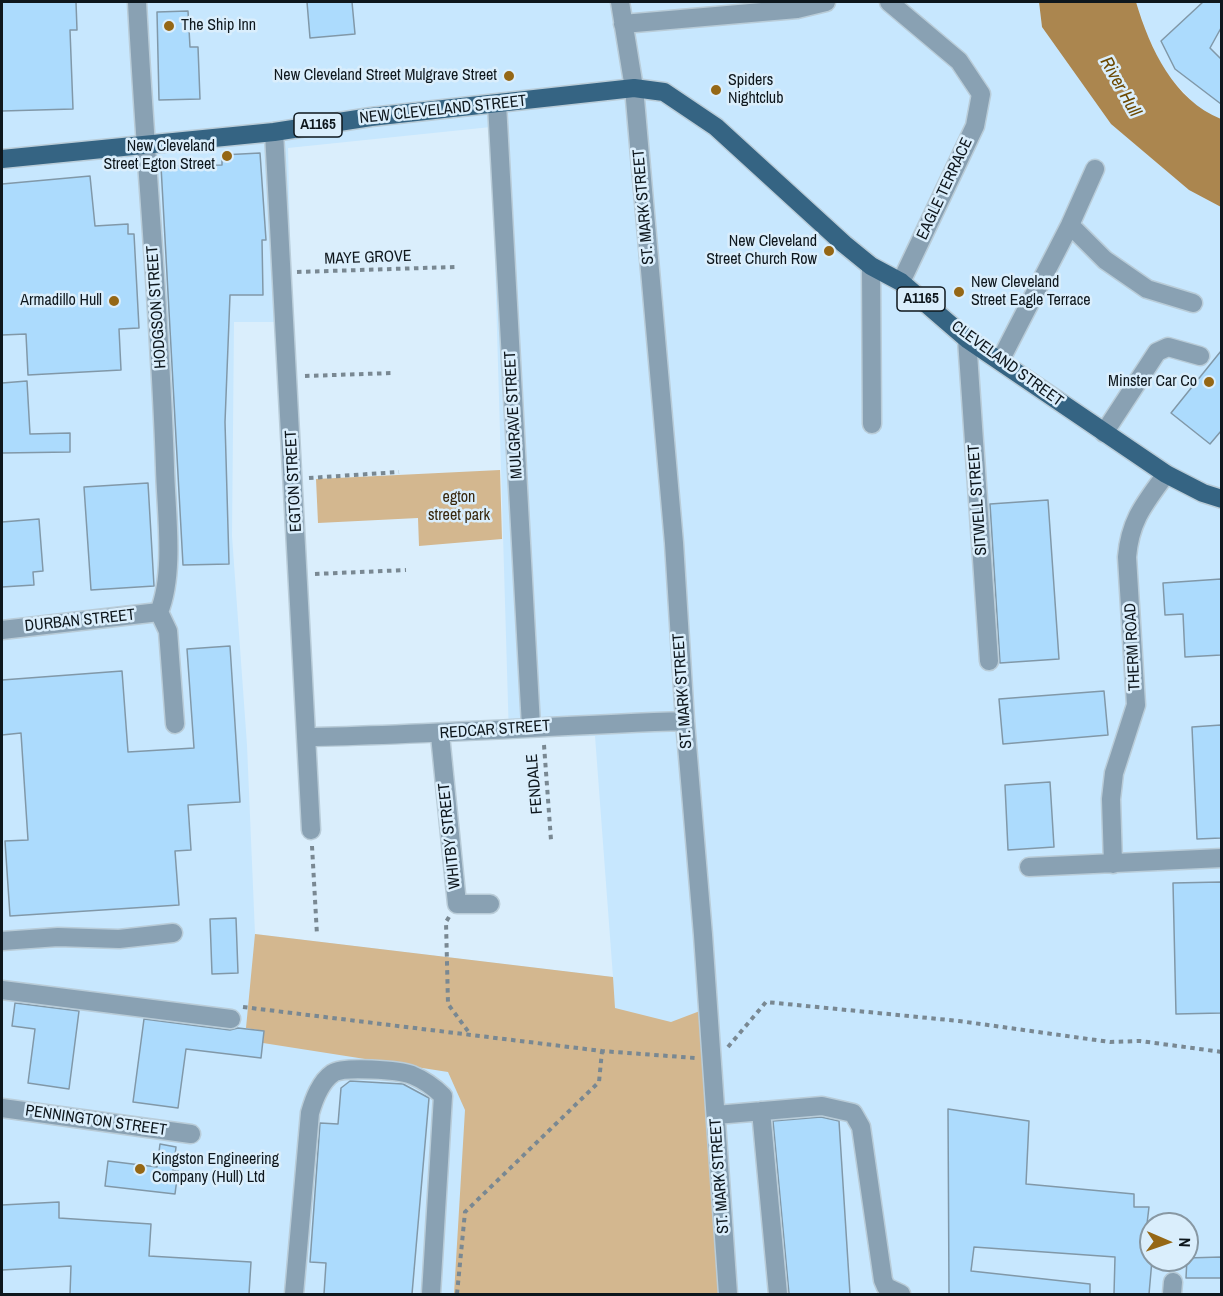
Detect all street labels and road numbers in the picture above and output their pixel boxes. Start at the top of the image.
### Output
street label: NEW CLEVELAND STREET [359,92,527,128]
road number: A1165 [294,113,342,137]
street label: EAGLE TERRACE [913,135,977,243]
street label: ST. MARK STREET [629,148,659,266]
street label: HODGSON STREET [143,245,171,369]
street label: MAYE GROVE [324,247,412,269]
road number: A1165 [897,287,945,311]
street label: CLEVELAND STREET [947,317,1067,411]
street label: MULGRAVE STREET [501,351,527,479]
street label: EGTON STREET [282,430,306,532]
street label: SITWELL STREET [965,444,991,556]
street label: THERM ROAD [1121,602,1145,692]
street label: DURBAN STREET [24,606,136,636]
street label: ST. MARK STREET [669,633,697,749]
street label: REDCAR STREET [439,717,551,743]
street label: FENDALE [523,753,547,815]
street label: WHITBY STREET [435,782,465,890]
street label: PENNINGTON STREET [24,1102,168,1140]
street label: ST. MARK STREET [706,1118,734,1234]

